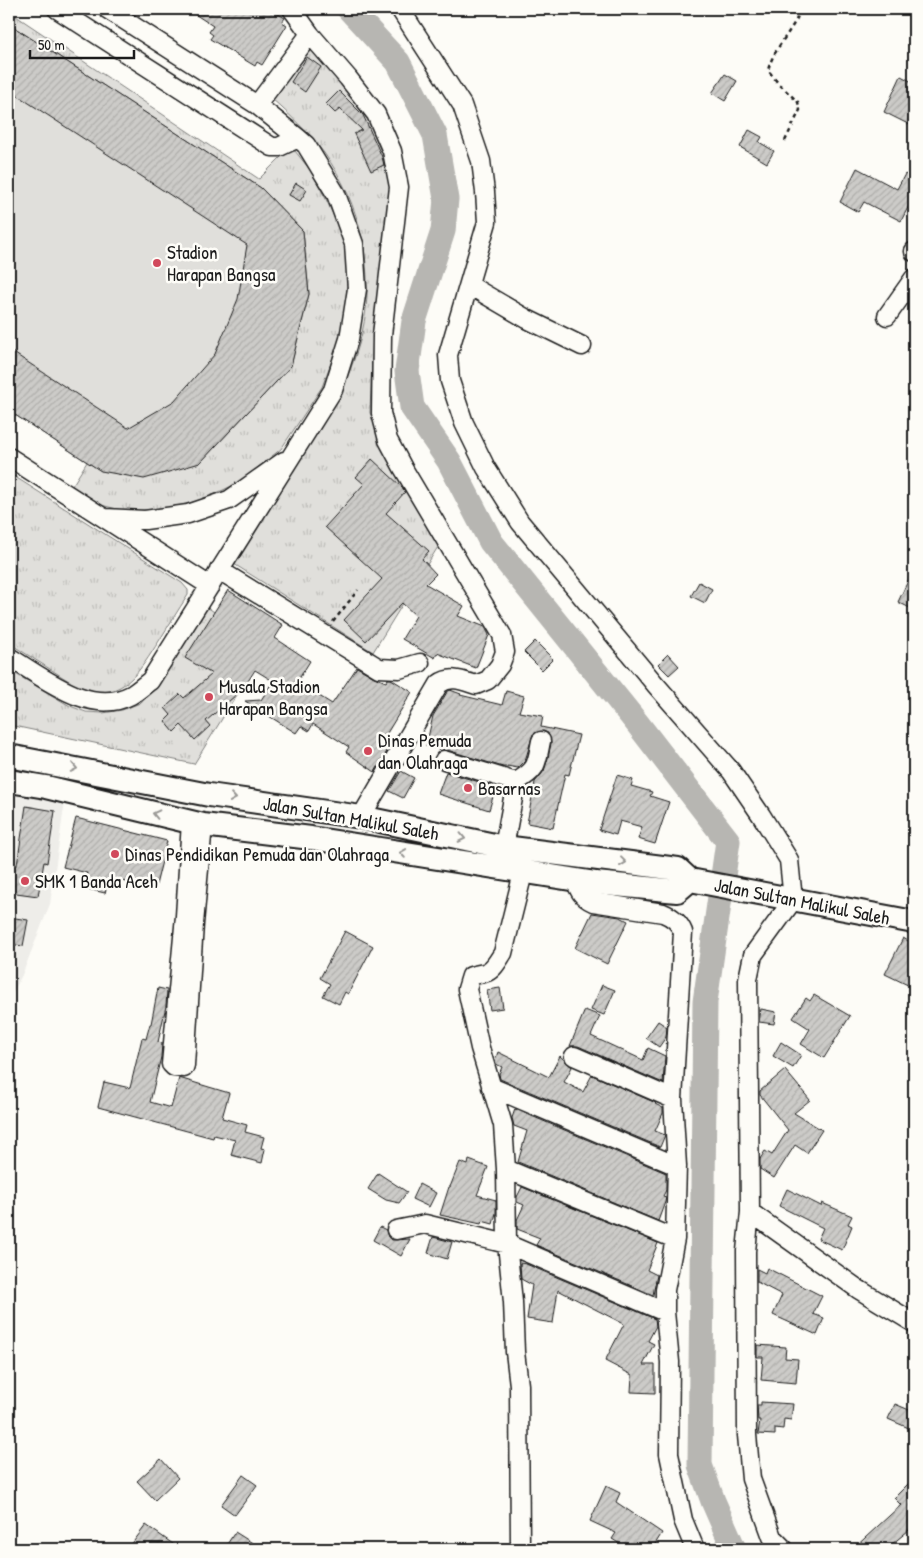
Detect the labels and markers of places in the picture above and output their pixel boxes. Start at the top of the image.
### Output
place label: Stadion Harapan Bangsa [167,239,276,287]
marker: Stadion Harapan Bangsa [151,257,163,269]
place label: Musala Stadion Harapan Bangsa [219,673,328,721]
marker: Musala Stadion Harapan Bangsa [203,691,215,703]
place label: Dinas Pemuda dan Olahraga [378,727,472,775]
marker: Dinas Pemuda dan Olahraga [362,745,374,757]
place label: Basarnas [478,775,541,801]
marker: Basarnas [462,782,474,794]
place label: Dinas Pendidikan Pemuda dan Olahraga [125,841,389,867]
marker: Dinas Pendidikan Pemuda dan Olahraga [109,848,121,860]
place label: SMK 1 Banda Aceh [35,868,158,894]
marker: SMK 1 Banda Aceh [19,875,31,887]

